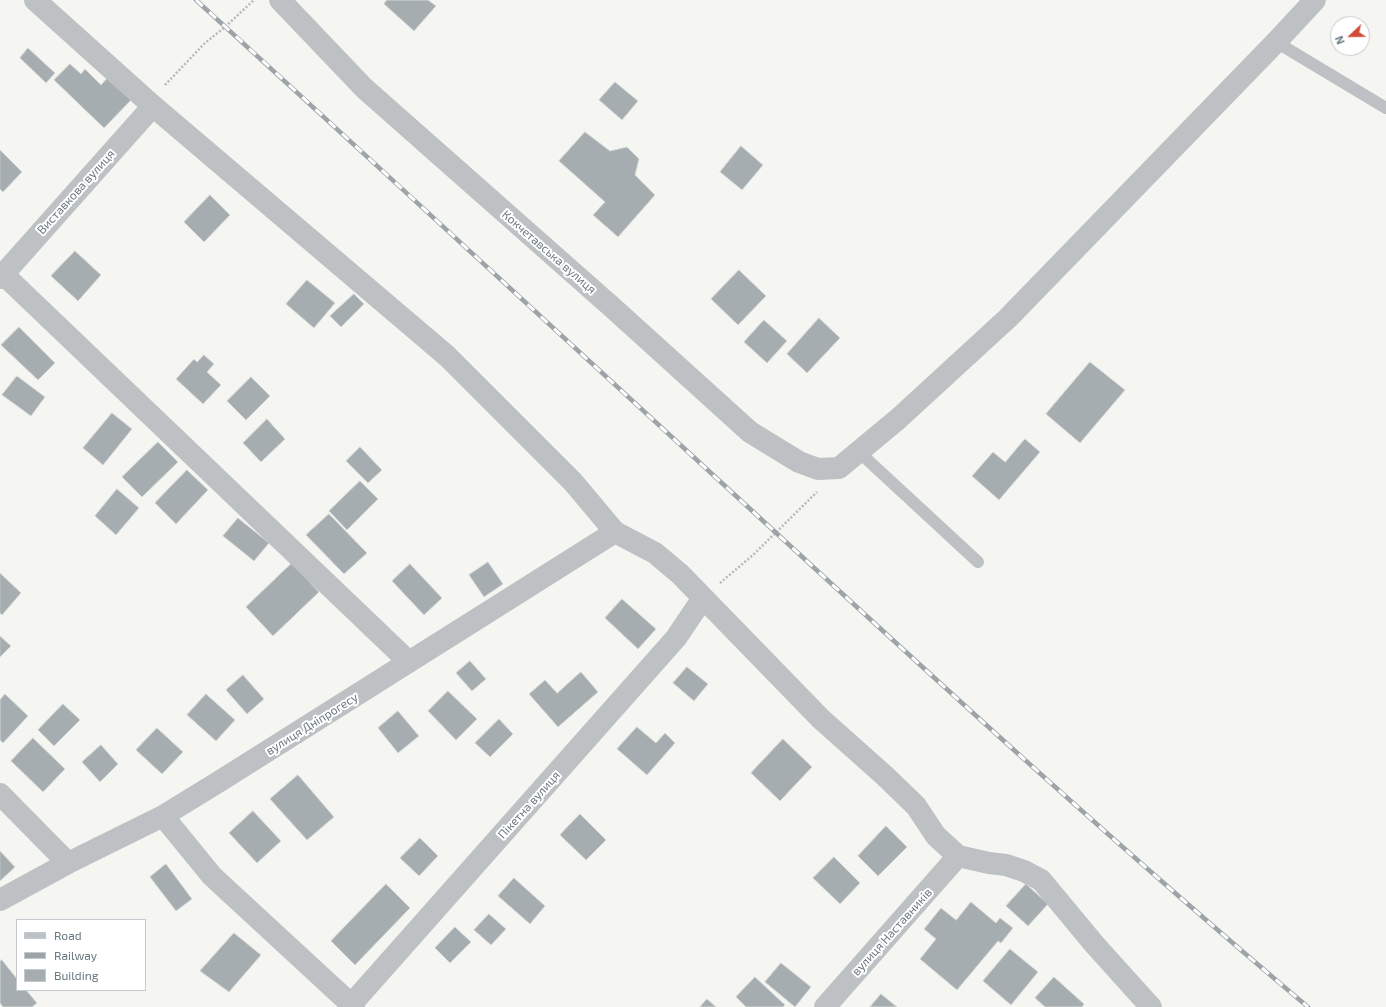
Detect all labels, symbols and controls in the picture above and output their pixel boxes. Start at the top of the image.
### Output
north arrow [1330,16,1370,56]
text: N [1332,34,1347,46]
street label: Виставкова вулиця [34,147,118,237]
street label: Кокчетавська вулиця [499,207,599,297]
street label: вулиця Дніпрогесу [263,690,361,758]
street label: Пікетна вулиця [495,768,563,842]
street label: вулиця Наставників [849,885,935,979]
legend [16,919,146,991]
text: Road [54,928,82,942]
text: Railway [54,948,97,962]
text: Building [54,968,98,982]

